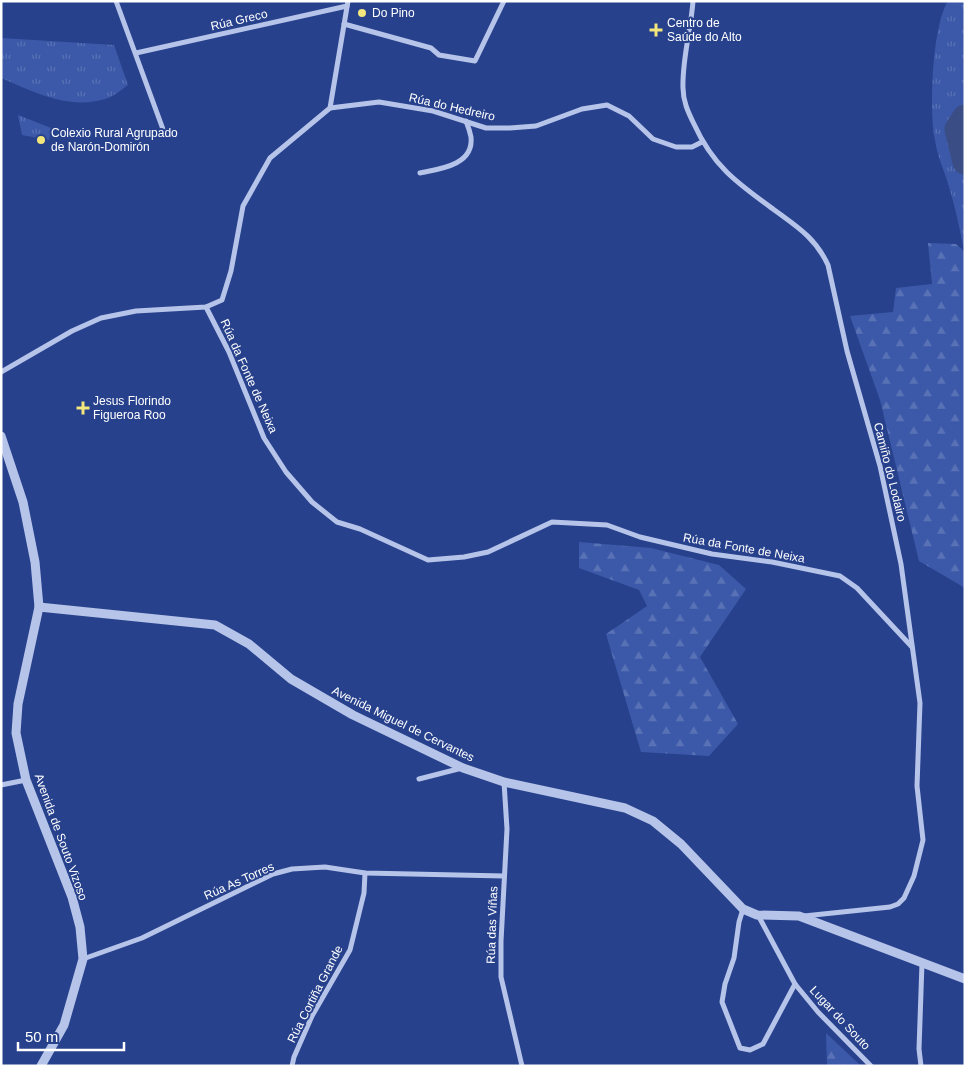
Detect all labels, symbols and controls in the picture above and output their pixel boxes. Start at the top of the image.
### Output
place label: Do Pino [372,6,415,20]
street label: Rúa Greco [209,7,269,33]
marker: Do Pino [356,7,368,19]
place label: Centro de Saúde do Alto [667,16,742,44]
marker: Centro de Saúde do Alto [649,23,663,37]
street label: Rúa do Hedreiro [408,90,497,124]
place label: Colexio Rural Agrupado de Narón-Domirón [51,126,178,154]
marker: Colexio Rural Agrupado de Narón-Domirón [35,134,47,146]
street label: Rúa da Fonte de Neixa [218,317,281,436]
place label: Jesus Florindo Figueroa Roo [93,394,171,422]
marker: Jesus Florindo Figueroa Roo [77,402,89,414]
street label: Camiño do Lodairo [871,421,909,523]
street label: Rúa da Fonte de Neixa [682,530,806,566]
street label: Avenida Miguel de Cervantes [330,683,476,765]
street label: Avenida de Souto Vizoso [32,772,91,902]
street label: Rúa As Torres [202,859,276,903]
street label: Rúa das Viñas [484,886,500,964]
street label: Rúa Cortiña Grande [284,943,346,1045]
street label: Lugar do Souto [807,983,873,1053]
scale bar [18,1020,124,1052]
text: 50 m [25,1028,58,1045]

